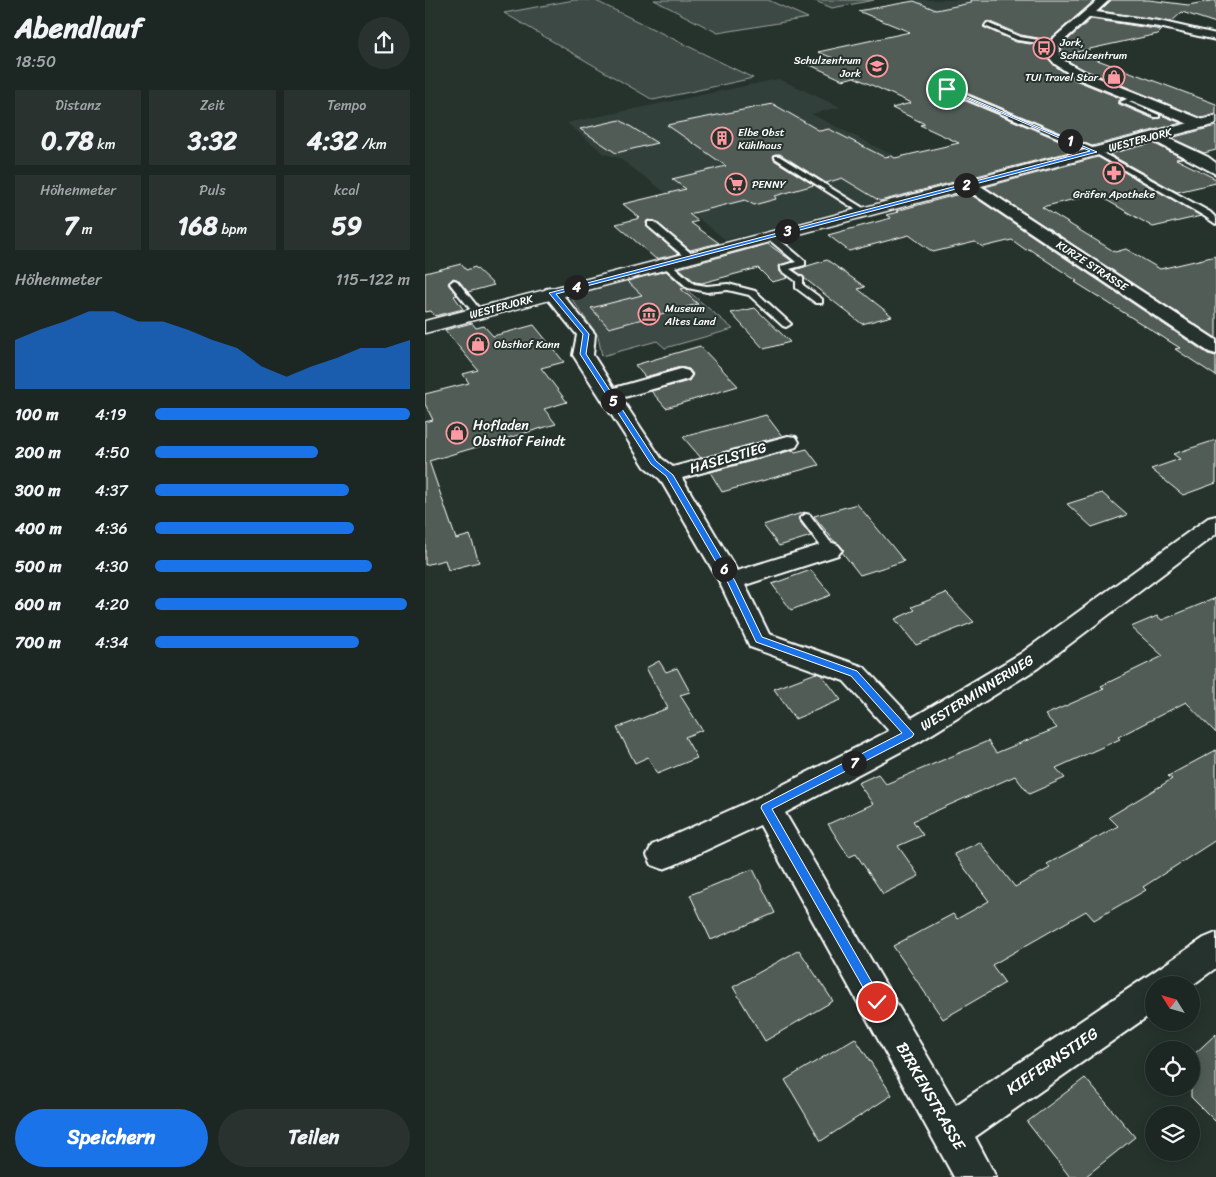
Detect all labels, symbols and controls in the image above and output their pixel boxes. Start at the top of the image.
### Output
text: Abendlauf [15,3,142,52]
button: share [358,17,410,69]
place label: Jork, Schulzentrum [1059,33,1128,65]
bus stop icon: Jork, Schulzentrum [1032,36,1056,60]
text: 18:50 [15,47,56,76]
place label: Schulzentrum Jork [794,51,862,83]
school or university icon: Schulzentrum Jork [865,54,889,78]
shop icon: TUI Travel Star [1102,65,1126,89]
pin [926,68,968,110]
place label: TUI Travel Star [1025,68,1099,87]
icon: arrive [933,75,961,103]
text: Distanz [55,93,101,118]
text: Zeit [200,93,225,118]
text: Tempo [327,93,366,118]
text: 0.78 [41,118,94,163]
text: 3:32 [188,118,237,163]
text: 4:32 [307,118,358,163]
street label: WESTERJORK [1106,122,1175,158]
place label: Elbe Obst Kühlhaus [738,123,785,155]
building icon: Elbe Obst Kühlhaus [710,126,734,150]
pin: 1 [1057,128,1083,154]
text: 1 [1067,129,1074,154]
text: km [94,132,115,157]
text: /km [358,132,387,157]
pharmacy icon: Gräfen Apotheke [1102,161,1126,185]
supermarket icon: PENNY [724,172,748,196]
pin: 2 [953,172,979,198]
text: 2 [962,173,971,198]
place label: PENNY [752,175,787,194]
text: Höhenmeter [40,178,116,203]
text: Puls [199,178,226,203]
text: kcal [334,178,360,203]
place label: Gräfen Apotheke [1073,185,1155,204]
text: 7 [64,203,78,248]
text: 168 [178,203,218,248]
text: 59 [332,203,362,248]
text: m [78,217,93,242]
text: bpm [218,217,247,242]
pin: 3 [775,218,799,244]
text: 3 [784,219,791,244]
street label: KURZE STRASSE [1052,236,1132,297]
text: Höhenmeter [15,265,101,294]
text: 115–122 m [336,265,410,294]
pin: 4 [563,274,589,300]
text: 4 [572,275,581,300]
street label: WESTERJORK [467,289,536,325]
place label: Museum Altes Land [664,299,717,331]
museum icon: Museum Altes Land [637,302,661,326]
shop icon: Obsthof Kann [466,332,490,356]
place label: Obsthof Kann [494,335,560,354]
pin: 5 [601,388,625,414]
text: 5 [609,389,618,414]
text: 100 m [15,400,59,429]
text: 4:19 [95,400,127,429]
place label: Hofladen Obsthof Feindt [473,413,566,454]
shop icon: Hofladen Obsthof Feindt [445,421,469,445]
street label: HASELSTIEG [687,435,770,481]
text: 200 m [15,438,61,467]
text: 4:50 [95,438,130,467]
text: 300 m [15,476,60,505]
text: 4:37 [95,476,128,505]
text: 400 m [15,514,62,543]
text: 4:36 [95,514,128,543]
text: 500 m [15,552,61,581]
text: 4:30 [95,552,129,581]
pin: 6 [711,556,737,582]
text: 6 [721,557,728,582]
text: 600 m [15,590,61,619]
text: 4:20 [95,590,129,619]
text: 700 m [15,628,61,657]
text: 4:34 [95,628,129,657]
street label: WESTERMINNERWEG [915,648,1039,738]
pin: 7 [841,750,867,776]
text: 7 [851,751,859,776]
north arrow [1145,976,1200,1031]
map controls [1145,976,1200,1161]
pin [856,981,898,1023]
icon: check [863,988,891,1016]
street label: KIEFERNSTIEG [1000,1019,1104,1103]
street label: BIRKENSTRASSE [888,1036,974,1157]
button: locate [1145,1041,1200,1096]
button: layers [1145,1106,1200,1161]
button: Speichern [15,1109,208,1167]
button: Teilen [218,1109,410,1167]

